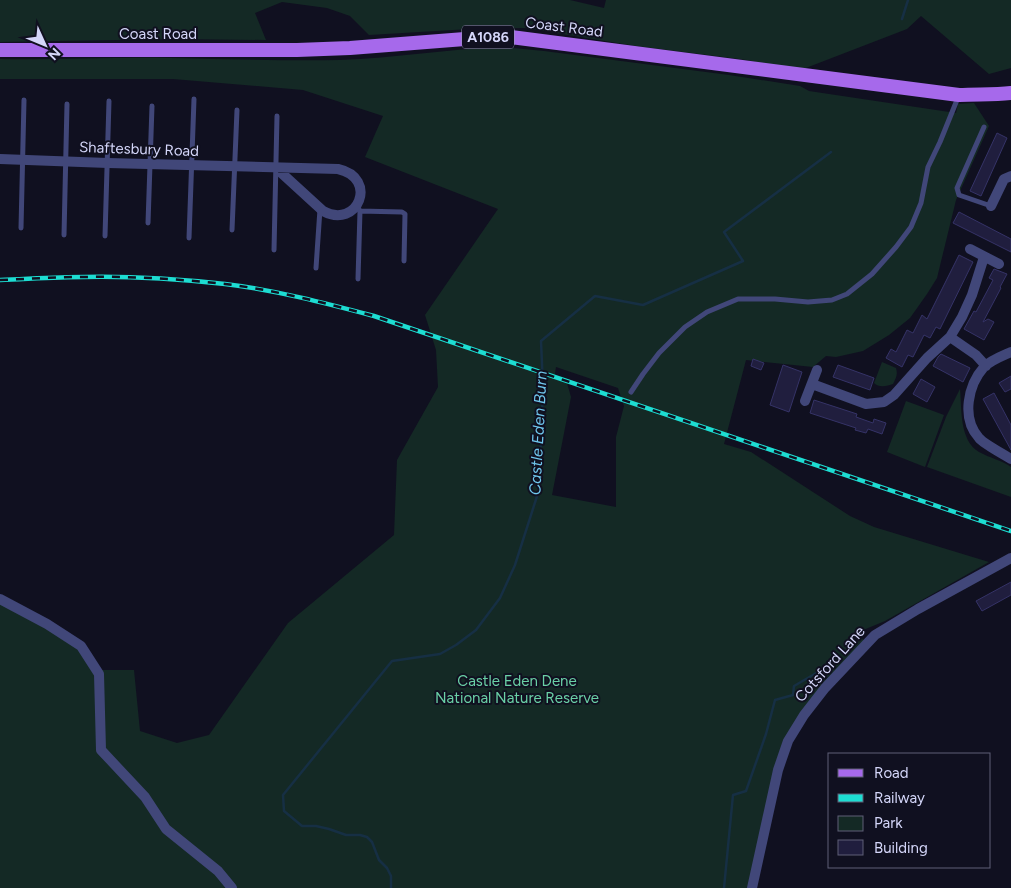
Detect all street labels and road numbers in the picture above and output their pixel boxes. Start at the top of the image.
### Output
street label: Coast Road [524,13,604,41]
street label: Coast Road [119,25,197,43]
road number: A1086 [462,26,514,48]
street label: Shaftesbury Road [79,138,199,160]
street label: Cotsford Lane [791,622,869,706]

